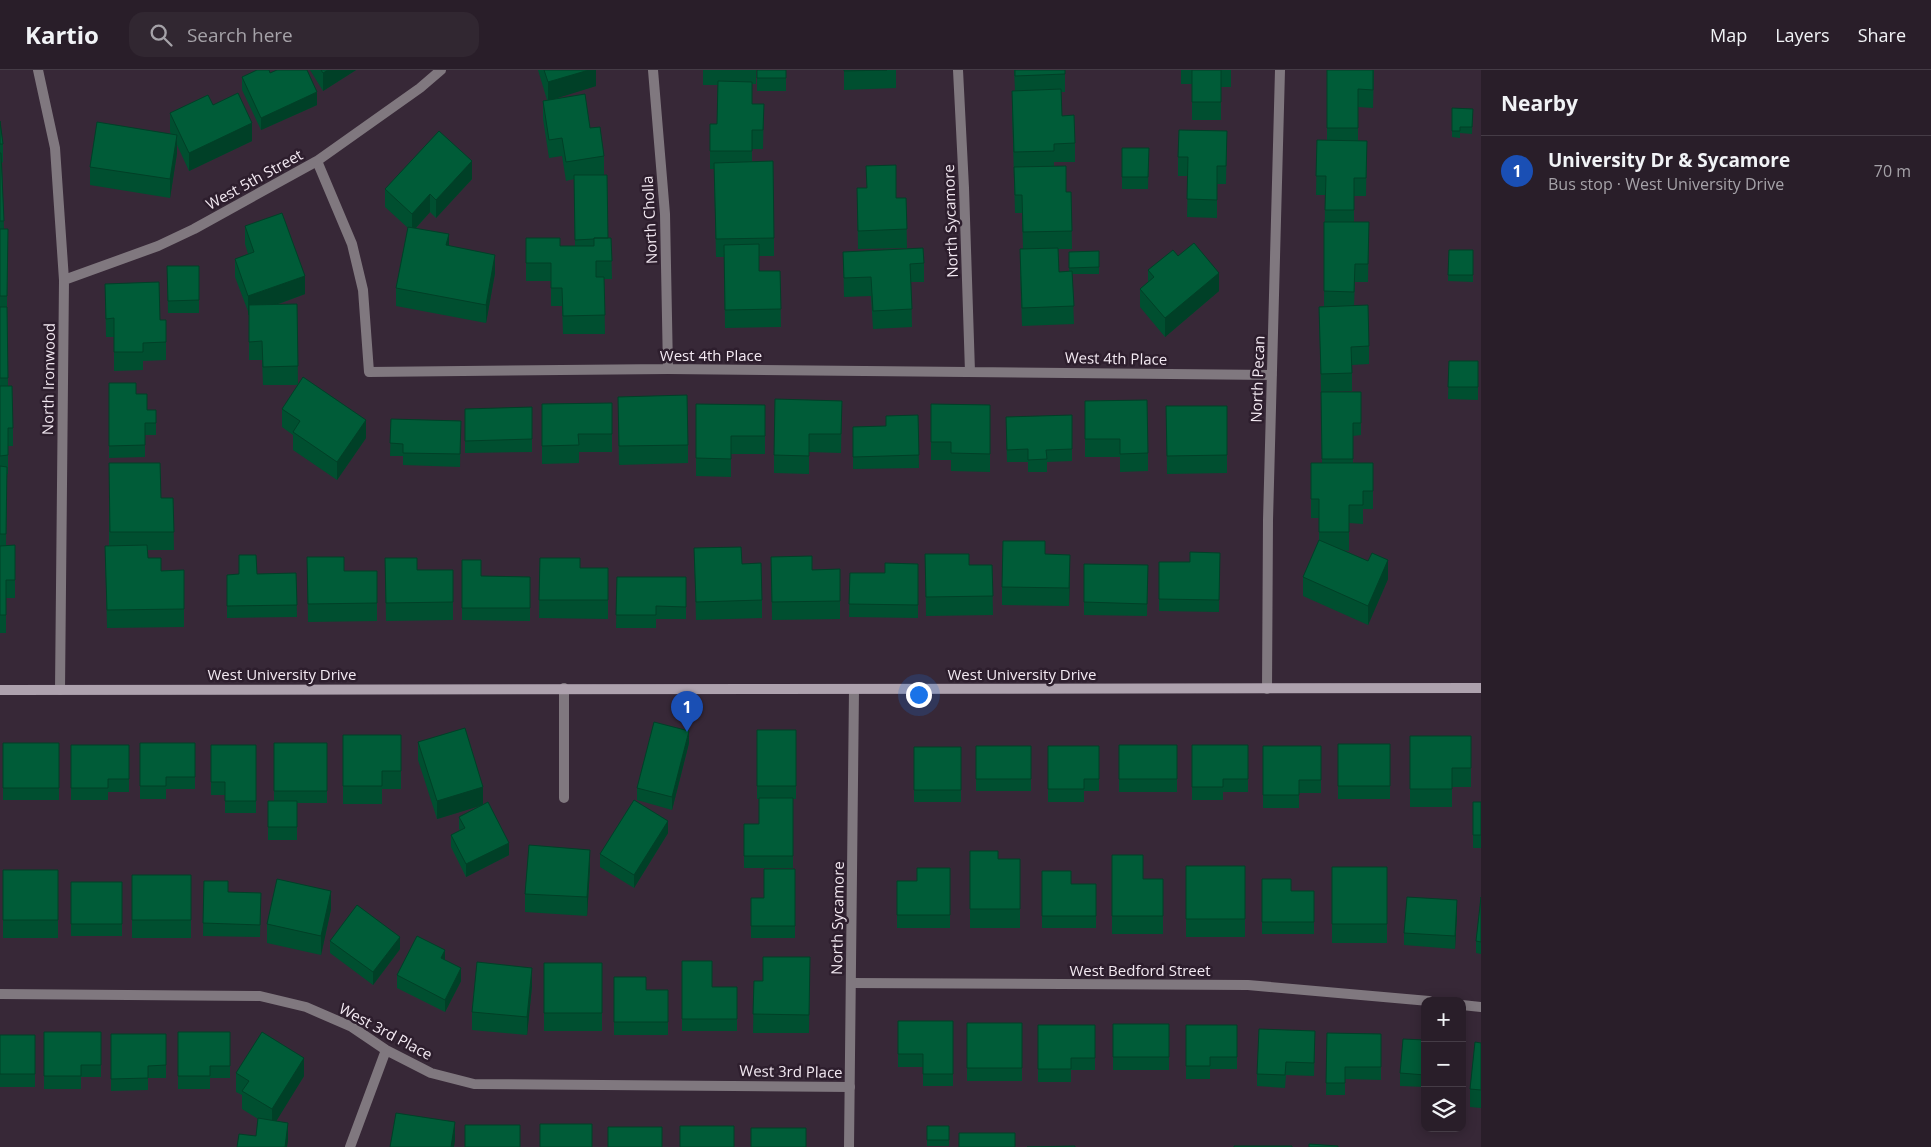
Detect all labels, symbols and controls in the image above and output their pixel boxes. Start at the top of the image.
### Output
search box [129,12,479,57]
text: Kartio [25,18,99,51]
icon: search [147,21,175,49]
text: Search here [187,22,293,48]
text: Map [1710,23,1747,47]
text: Layers [1775,23,1830,47]
text: Share [1858,23,1906,47]
text: Nearby [1501,89,1578,117]
street label: West 5th Street [202,144,306,214]
text: University Dr & Sycamore [1548,147,1790,173]
text: 1 [1512,160,1522,182]
text: 70 m [1874,160,1911,182]
street label: North Sycamore [938,164,962,278]
text: Bus stop · West University Drive [1548,173,1784,195]
street label: North Cholla [637,175,661,265]
street label: North Ironwood [37,323,59,435]
street label: North Pecan [1245,335,1269,423]
street label: West 4th Place [660,345,762,365]
street label: West 4th Place [1065,347,1167,369]
street label: West University Drive [207,664,357,684]
street label: West University Drive [947,664,1097,684]
your location [906,682,932,708]
pin: 1 [671,691,703,732]
street label: North Sycamore [826,861,848,975]
street label: West Bedford Street [1069,960,1211,980]
map controls [1421,997,1466,1132]
button: + [1421,997,1466,1042]
street label: West 3rd Place [336,998,436,1064]
button: − [1421,1042,1466,1087]
street label: West 3rd Place [739,1060,843,1082]
button: layers [1421,1087,1466,1132]

